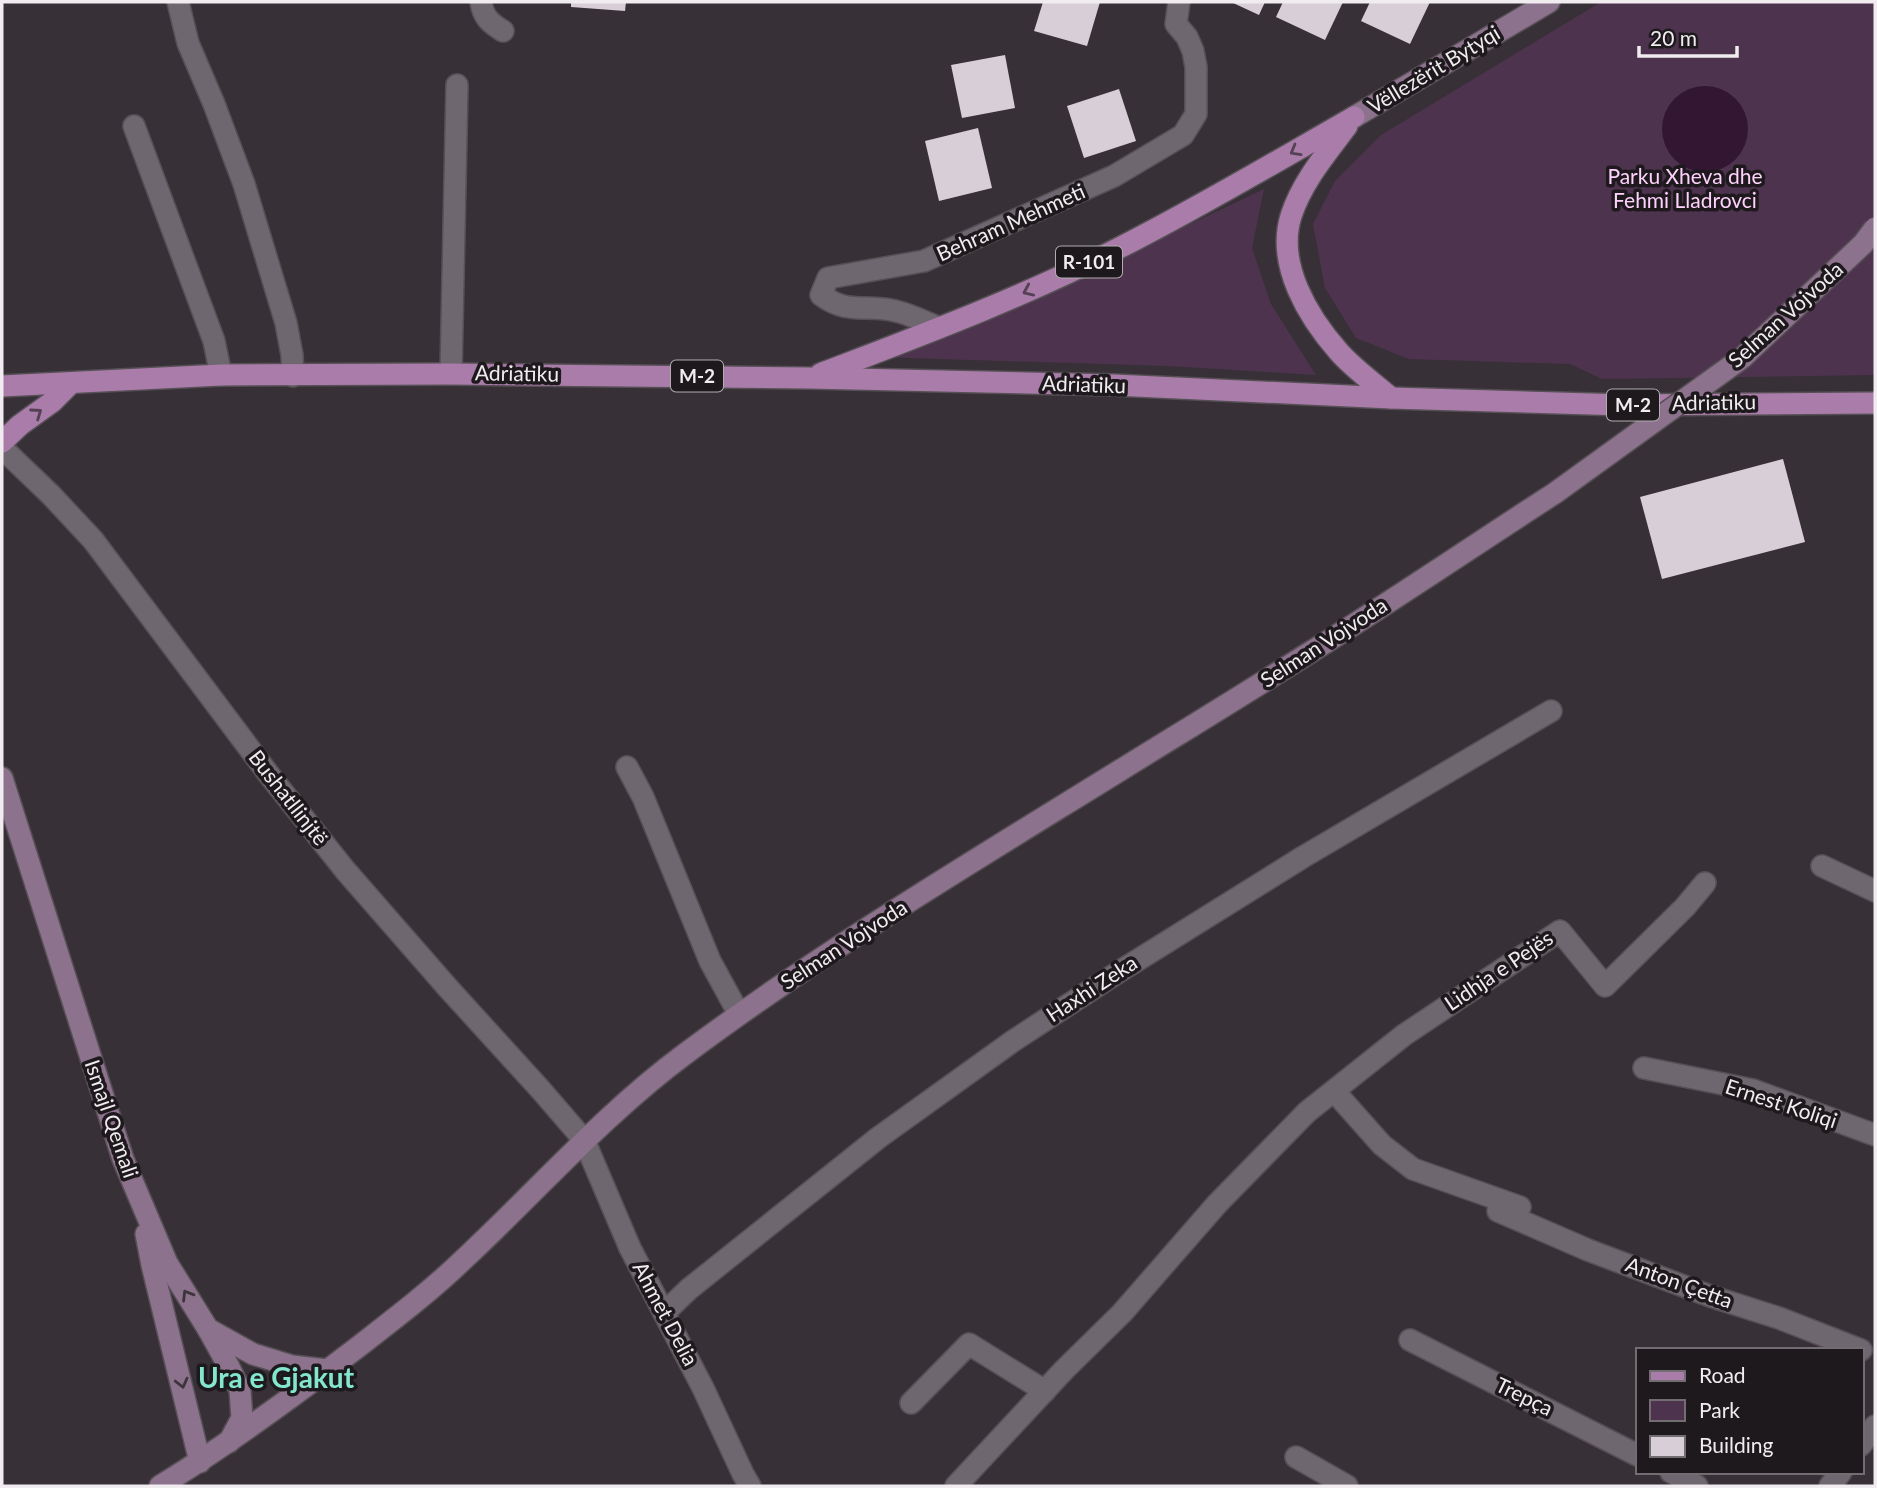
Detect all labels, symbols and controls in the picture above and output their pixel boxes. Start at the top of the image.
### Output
scale bar [1639,14,1737,58]
street label: Vëllezërit Bytyqi [1363,19,1504,118]
text: 20 m [1650,25,1697,50]
one-way arrow [1289,143,1302,156]
park label: Parku Xheva dhe Fehmi Lladrovci [1607,163,1763,212]
street label: Behram Mehmeti [932,178,1089,266]
road number: R-101 [1056,246,1122,278]
street label: Selman Vojvoda [1723,256,1847,372]
one-way arrow [1023,283,1035,297]
street label: Adriatiku [475,359,559,386]
road number: M-2 [671,360,723,392]
street label: Adriatiku [1042,370,1126,397]
street label: Adriatiku [1672,388,1756,415]
road number: M-2 [1607,390,1659,420]
one-way arrow [29,409,42,421]
street label: Selman Vojvoda [1255,592,1391,692]
street label: Bushatllinjtë [244,744,334,850]
street label: Selman Vojvoda [775,894,911,994]
street label: Lidhja e Pejës [1439,924,1557,1015]
street label: Haxhi Zeka [1041,949,1141,1026]
street label: Ismajl Qemali [81,1056,144,1181]
street label: Ernest Koliqi [1722,1073,1841,1132]
street label: Anton Çetta [1623,1251,1736,1312]
street label: Ahmet Delia [628,1257,704,1370]
one-way arrow [182,1289,195,1302]
legend [1636,1348,1863,1474]
district label: Ura e Gjakut [198,1360,355,1394]
text: Road [1699,1362,1746,1387]
street label: Trepça [1492,1371,1557,1420]
one-way arrow [173,1377,188,1389]
text: Park [1699,1397,1740,1422]
text: Building [1699,1432,1774,1457]

